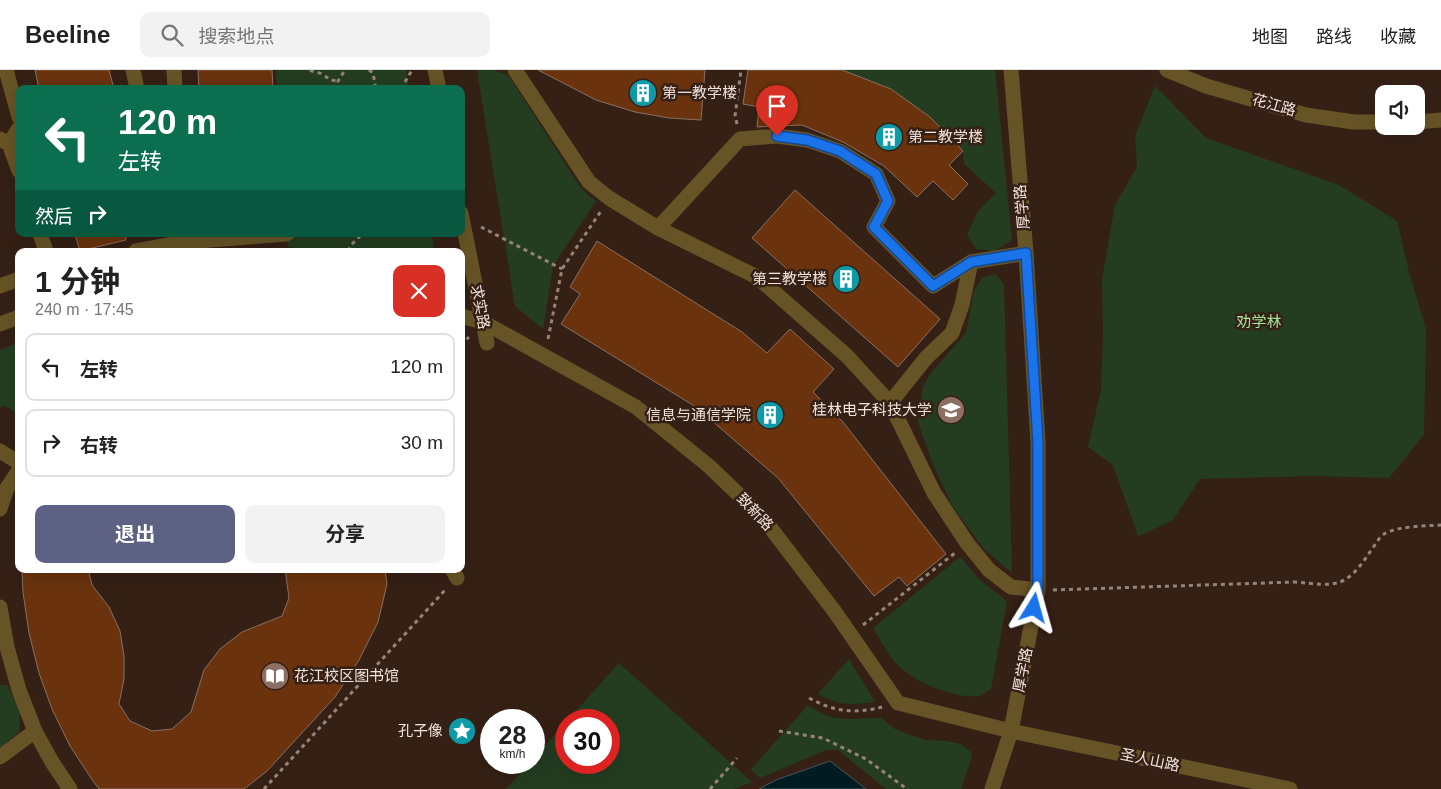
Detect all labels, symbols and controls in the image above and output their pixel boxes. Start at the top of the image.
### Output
search box [140,12,490,57]
text: Beeline [25,21,110,48]
icon: search [158,21,186,49]
text: 搜索地点 [198,26,274,47]
text: 地图 [1252,27,1288,47]
text: 路线 [1316,27,1352,47]
text: 收藏 [1380,27,1416,47]
building icon: 第一教学楼 [628,78,658,108]
place label: 第一教学楼 [662,84,737,101]
pin [756,85,798,136]
map controls [1375,85,1425,135]
button: sound [1375,85,1425,135]
street label: 花江路 [1250,90,1298,119]
icon: arrive [763,92,791,120]
text: 120 m [118,102,217,141]
icon: left [35,105,100,170]
building icon: 第二教学楼 [874,122,904,152]
place label: 第二教学楼 [908,128,983,145]
text: 左转 [118,149,162,174]
street label: 厚学路 [1011,184,1032,230]
icon: right [83,200,111,228]
text: 然后 [35,206,73,227]
building icon: 第三教学楼 [831,264,861,294]
text: 1 分钟 [35,265,120,298]
button: close [393,265,445,317]
place label: 第三教学楼 [752,270,827,287]
street label: 求实路 [468,283,493,331]
text: 240 m · 17:45 [35,301,134,318]
park label: 劝学林 [1236,313,1282,330]
icon: left [37,353,65,381]
text: 120 m [390,356,443,377]
text: 左转 [80,359,118,380]
school or university icon: 桂林电子科技大学 [936,395,966,425]
building icon: 信息与通信学院 [755,400,785,430]
place label: 桂林电子科技大学 [812,401,932,418]
place label: 信息与通信学院 [646,406,751,423]
icon: right [37,429,65,457]
text: 30 m [401,432,443,453]
text: 右转 [80,435,118,456]
street label: 致新路 [734,490,777,534]
button: 退出 [35,505,235,563]
button: 分享 [245,505,445,563]
position arrow [1007,581,1059,633]
street label: 厚学路 [1010,646,1035,694]
library icon: 花江校区图书馆 [260,661,290,691]
place label: 花江校区图书馆 [294,667,399,684]
speed limit sign: 30 [555,709,620,774]
place icon: 孔子像 [447,716,477,746]
text: 28 [499,721,526,749]
place label: 孔子像 [398,722,443,739]
street label: 圣人山路 [1119,745,1181,774]
text: km/h [499,747,526,761]

